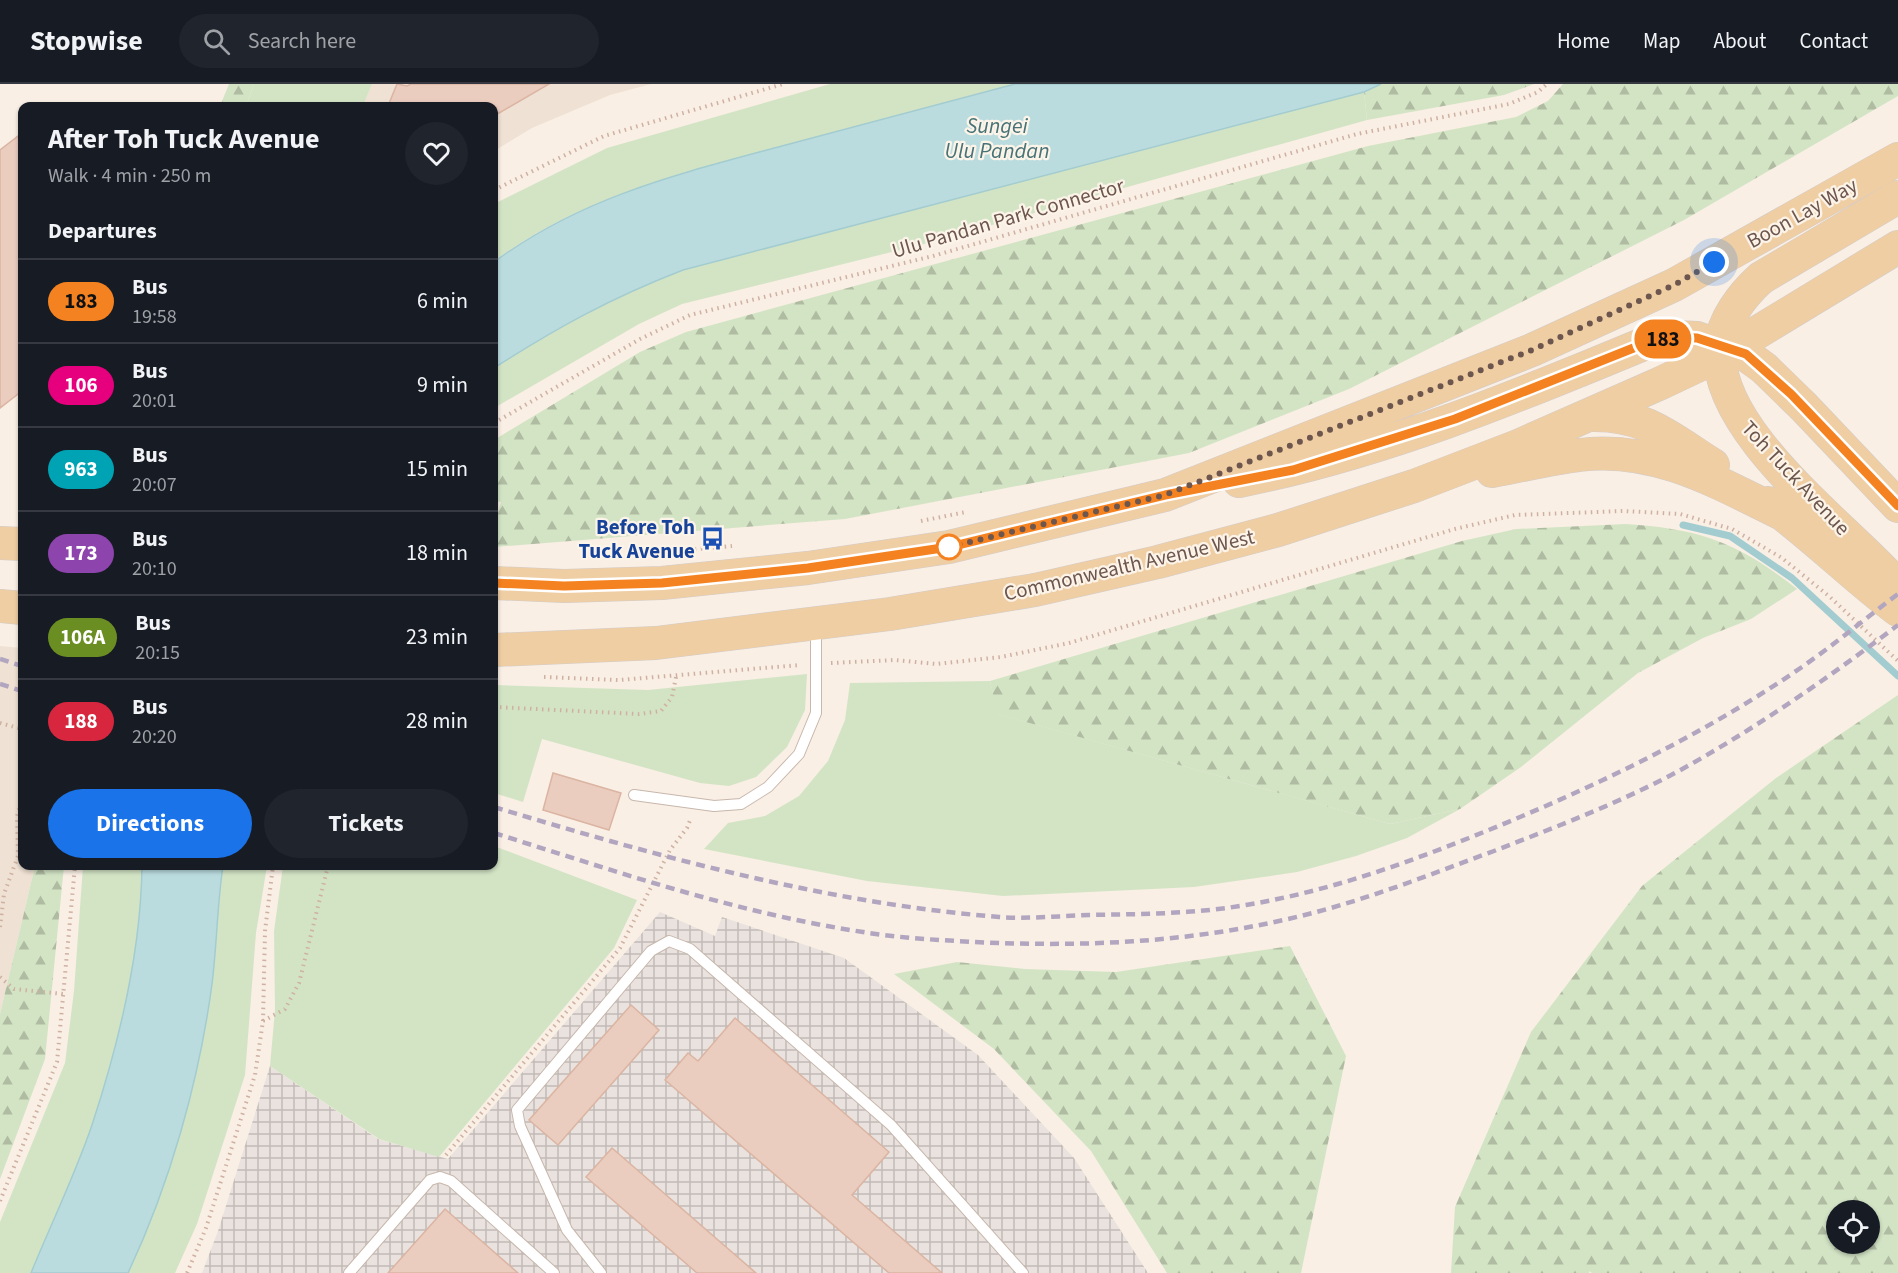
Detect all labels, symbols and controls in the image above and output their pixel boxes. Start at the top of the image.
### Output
search box [179,14,599,68]
text: Stopwise [30,21,143,61]
icon: search [200,25,233,58]
text: Search here [248,25,356,57]
text: Home [1557,26,1610,56]
text: Map [1643,26,1681,56]
text: About [1714,26,1766,56]
text: Contact [1799,26,1868,56]
water label: Sungei Ulu Pandan [944,110,1050,167]
text: After Toh Tuck Avenue [48,119,320,159]
button: heart [405,122,468,185]
text: Walk · 4 min · 250 m [48,162,211,190]
street label: Ulu Pandan Park Connector [888,170,1128,266]
street label: Boon Lay Way [1741,170,1863,256]
text: Departures [48,215,157,247]
your location [1699,247,1729,277]
text: Bus [132,271,168,303]
text: 6 min [417,285,468,317]
text: 183 [64,286,98,316]
text: 19:58 [132,303,177,331]
line badge: 183 [1628,320,1698,358]
text: 183 [1646,324,1680,354]
text: Bus [132,355,168,387]
text: 9 min [417,369,468,401]
text: 106 [64,370,98,400]
text: 20:01 [132,387,177,415]
street label: Toh Tuck Avenue [1735,414,1857,542]
text: Bus [132,439,168,471]
text: 15 min [406,453,468,485]
text: 963 [64,454,98,484]
text: 20:07 [132,471,177,499]
place label: Before Toh Tuck Avenue [579,512,695,566]
street label: Commonwealth Avenue West [1001,522,1257,608]
text: Bus [132,523,168,555]
bus stop icon: Before Toh Tuck Avenue [700,526,726,552]
unlabelled marker [936,534,962,560]
text: 18 min [406,537,468,569]
text: 173 [64,538,98,568]
text: 20:10 [132,555,177,583]
text: Bus [135,607,171,639]
text: 23 min [406,621,468,653]
text: 106A [60,622,105,652]
text: 20:15 [135,639,180,667]
text: Bus [132,691,168,723]
text: 28 min [406,705,468,737]
text: 188 [64,706,98,736]
text: 20:20 [132,723,177,751]
button: Directions [48,789,252,858]
button: Tickets [264,789,468,858]
map controls [1826,1200,1880,1254]
button: locate [1826,1200,1880,1254]

